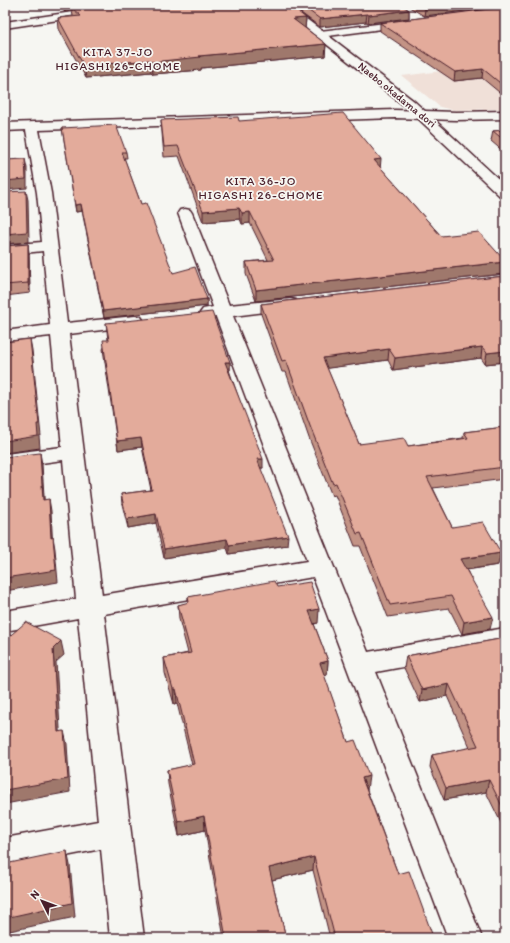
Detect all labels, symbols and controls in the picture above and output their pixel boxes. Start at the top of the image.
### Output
district label: KITA 37-JO HIGASHI 26-CHOME [55,45,181,73]
street label: Naebo okadama dori [355,60,439,131]
district label: KITA 36-JO HIGASHI 26-CHOME [198,174,324,202]
north arrow [22,881,62,921]
text: N [28,888,42,902]

